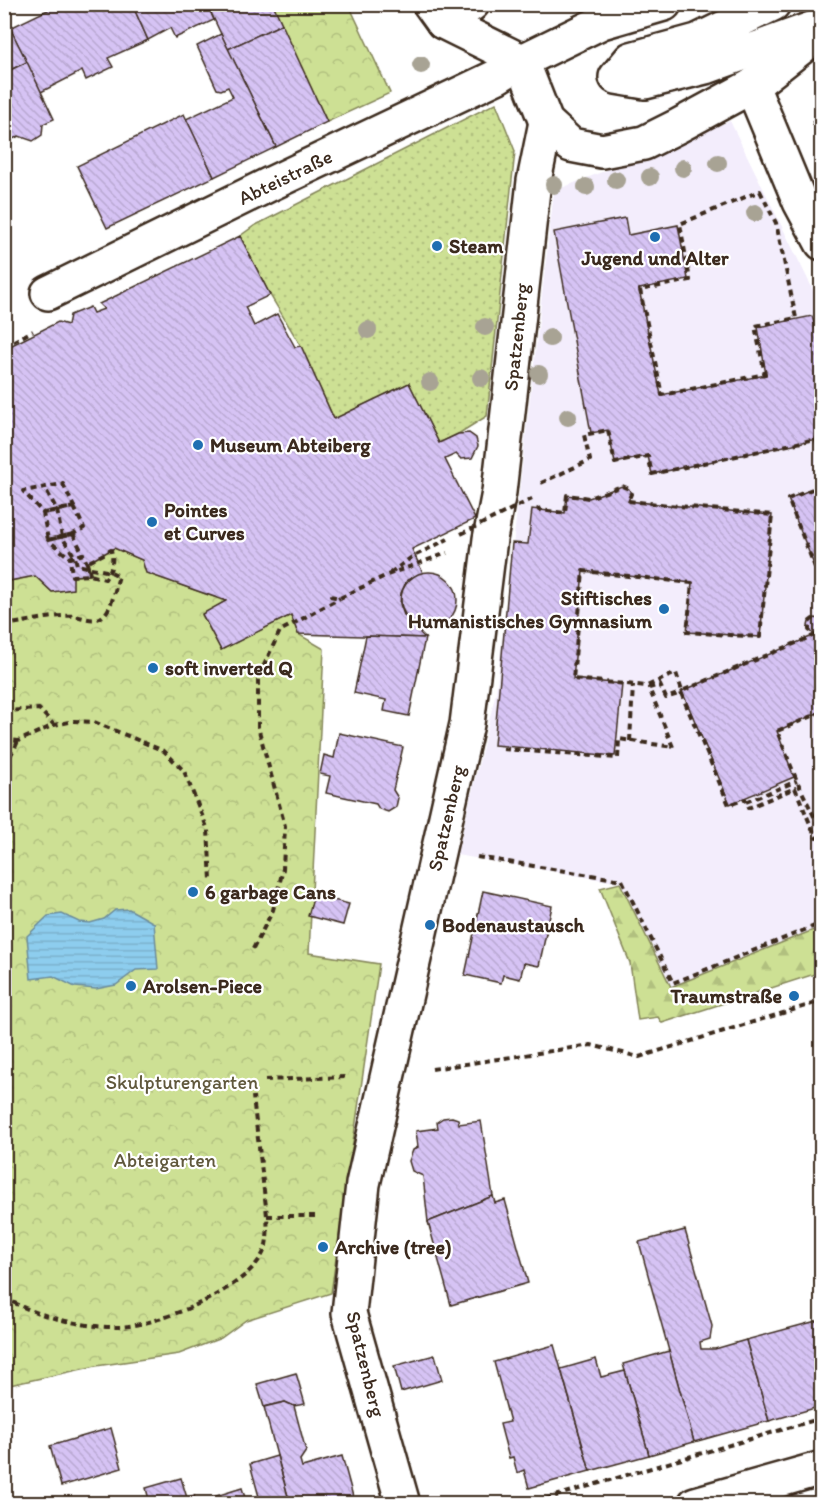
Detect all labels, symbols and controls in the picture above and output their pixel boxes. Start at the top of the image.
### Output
street label: Abteistraße [234,144,336,210]
marker: Jugend und Alter [648,230,662,244]
place label: Steam [449,234,504,258]
marker: Steam [430,239,444,253]
place label: Jugend und Alter [580,246,729,271]
street label: Spatzenberg [498,281,534,392]
place label: Museum Abteiberg [210,433,371,458]
marker: Museum Abteiberg [191,438,205,452]
place label: Pointes et Curves [164,498,245,545]
marker: Pointes et Curves [145,515,159,529]
place label: Stiftisches Humanistisches Gymnasium [408,586,652,634]
marker: Stiftisches Humanistisches Gymnasium [657,602,671,616]
place label: soft inverted Q [165,656,293,680]
marker: soft inverted Q [146,661,160,675]
street label: Spatzenberg [422,762,470,873]
place label: 6 garbage Cans [205,880,336,905]
marker: 6 garbage Cans [186,885,200,899]
place label: Bodenaustausch [442,913,585,937]
marker: Bodenaustausch [423,918,437,932]
place label: Arolsen-Piece [142,974,263,998]
marker: Arolsen-Piece [124,979,138,993]
place label: Traumstraße [670,984,782,1008]
marker: Traumstraße [787,989,801,1003]
park label: Skulpturengarten [106,1070,258,1094]
park label: Abteigarten [114,1148,216,1172]
place label: Archive (tree) [334,1235,452,1260]
marker: Archive (tree) [316,1240,330,1254]
street label: Spatzenberg [341,1309,391,1420]

